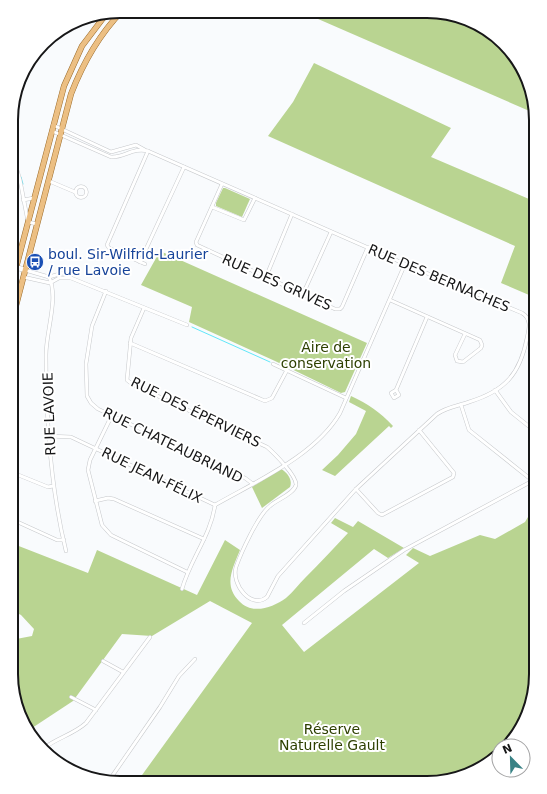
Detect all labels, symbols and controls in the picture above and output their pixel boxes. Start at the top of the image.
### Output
street label: RUE DES BERNACHES [366,241,512,315]
place label: boul. Sir-Wilfrid-Laurier / rue Lavoie [48,246,209,278]
street label: RUE DES GRIVES [220,251,334,313]
bus stop icon: boul. Sir-Wilfrid-Laurier / rue Lavoie [25,252,45,272]
park label: Aire de conservation [281,339,371,371]
street label: RUE LAVOIE [40,372,58,456]
street label: RUE DES ÉPERVIERS [128,374,264,450]
street label: RUE CHATEAUBRIAND [100,404,246,486]
street label: RUE JEAN-FÉLIX [99,444,205,506]
park label: Réserve Naturelle Gault [279,721,386,753]
north arrow [491,738,531,778]
text: N [501,741,514,757]

